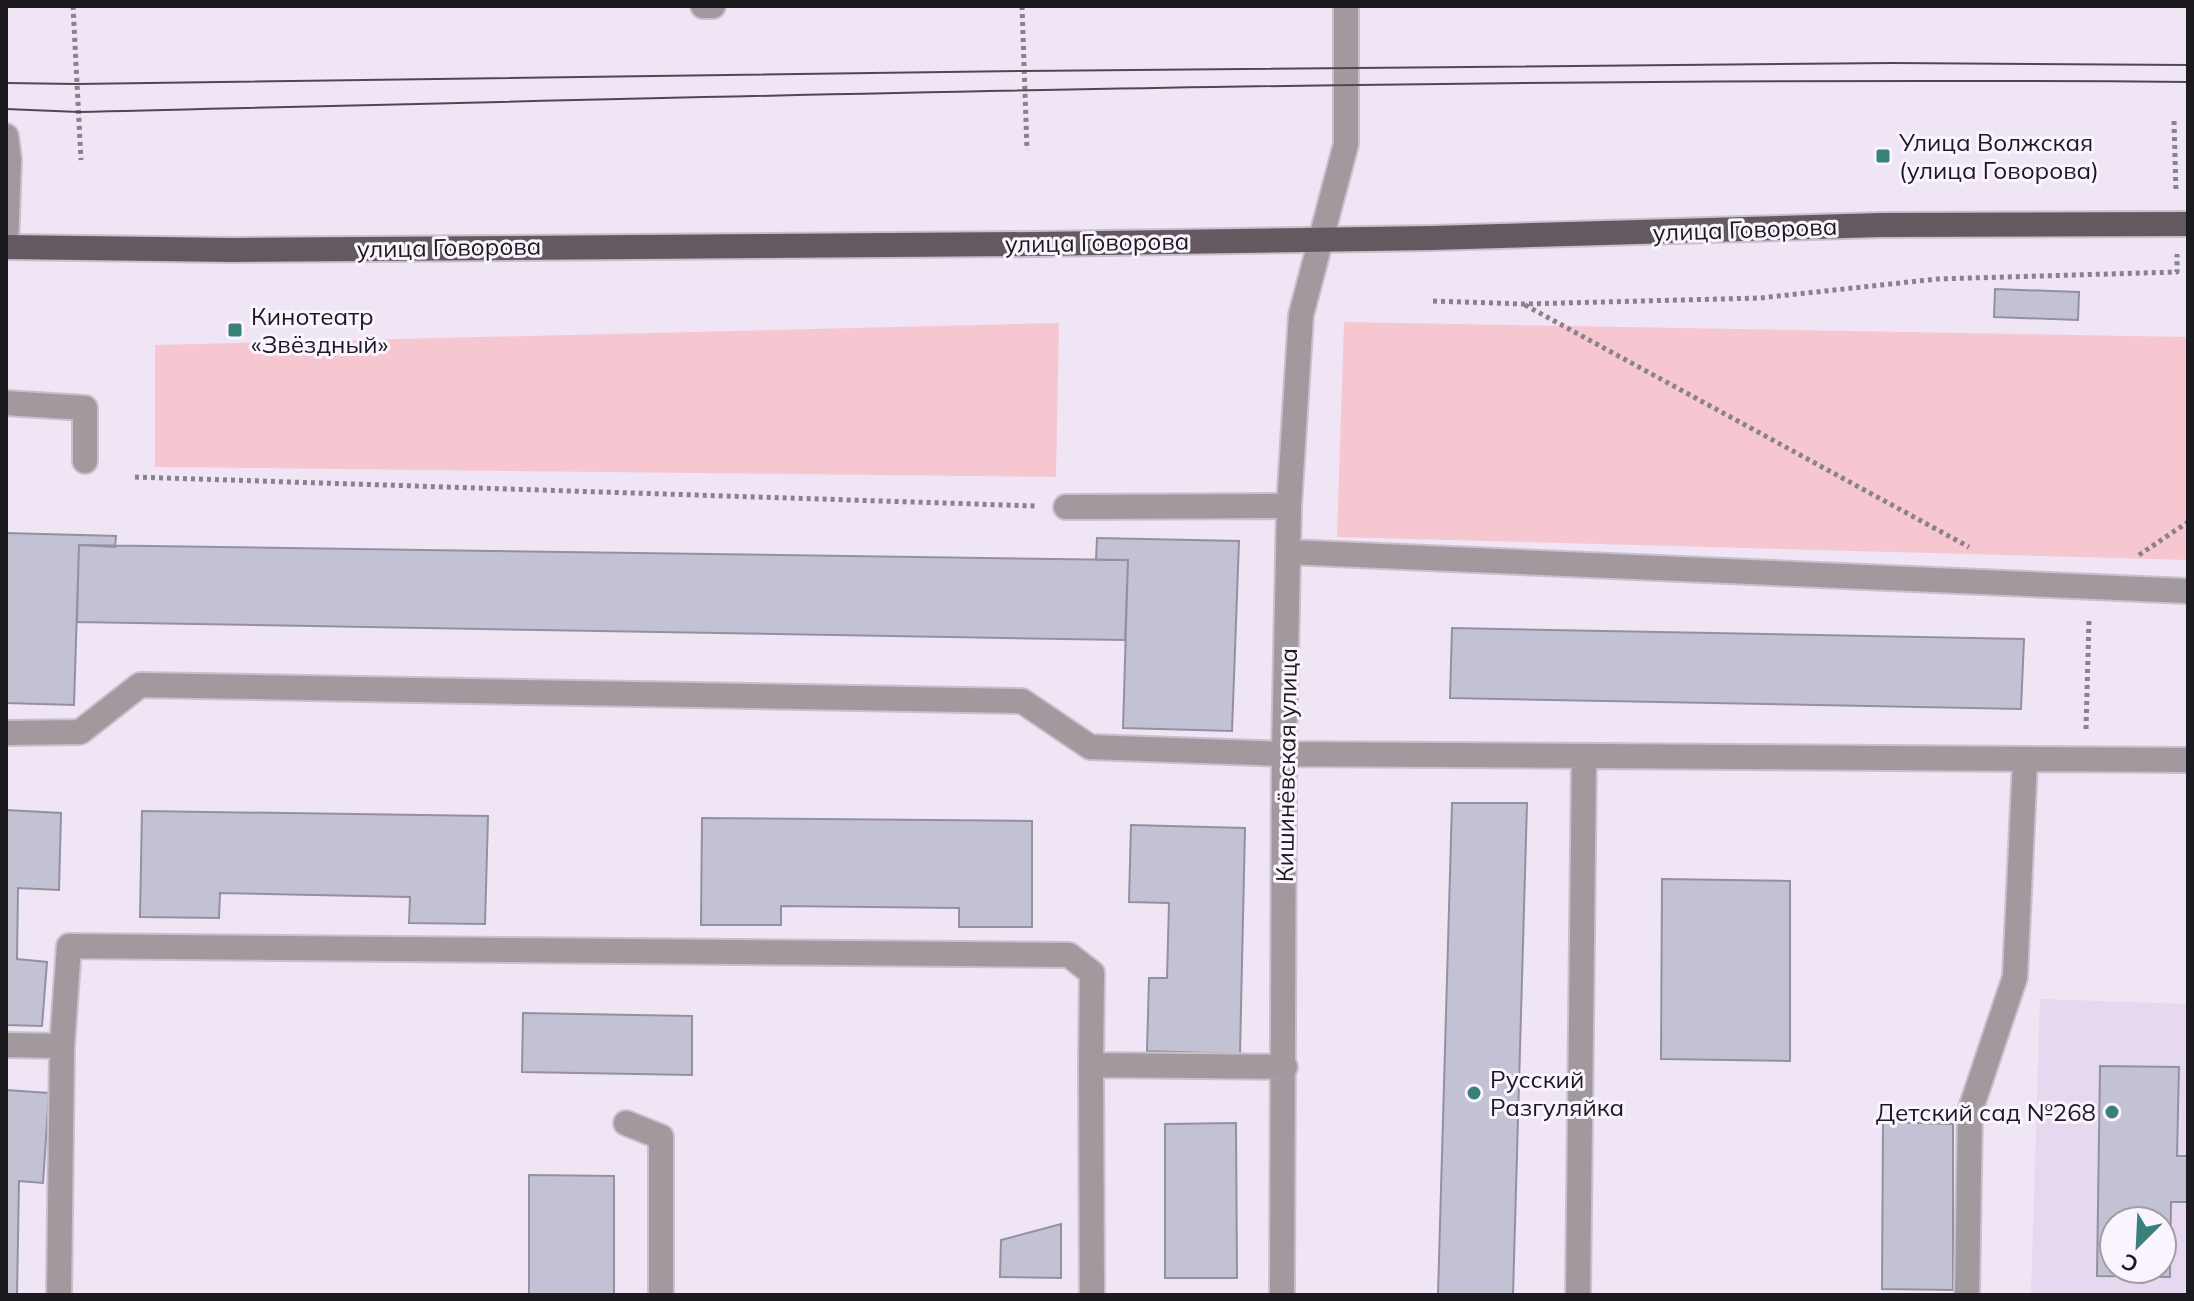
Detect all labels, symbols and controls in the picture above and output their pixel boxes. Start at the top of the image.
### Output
place label: Улица Волжская (улица Говорова) [1898,127,2099,185]
marker: Улица Волжская (улица Говорова) [1874,147,1892,165]
street label: улица Говорова [1652,211,1838,247]
street label: улица Говорова [1004,225,1190,259]
street label: улица Говорова [356,230,542,264]
place label: Кинотеатр «Звёздный» [251,301,389,359]
marker: Кинотеатр «Звёздный» [226,321,244,339]
street label: Кишинёвская улица [1269,648,1303,882]
place label: Русский Разгуляйка [1490,1064,1624,1122]
marker: Русский Разгуляйка [1465,1084,1483,1102]
place label: Детский сад №268 [1876,1097,2096,1127]
marker: Детский сад №268 [2103,1103,2121,1121]
north arrow [2098,1205,2178,1285]
text: С [2117,1247,2142,1279]

